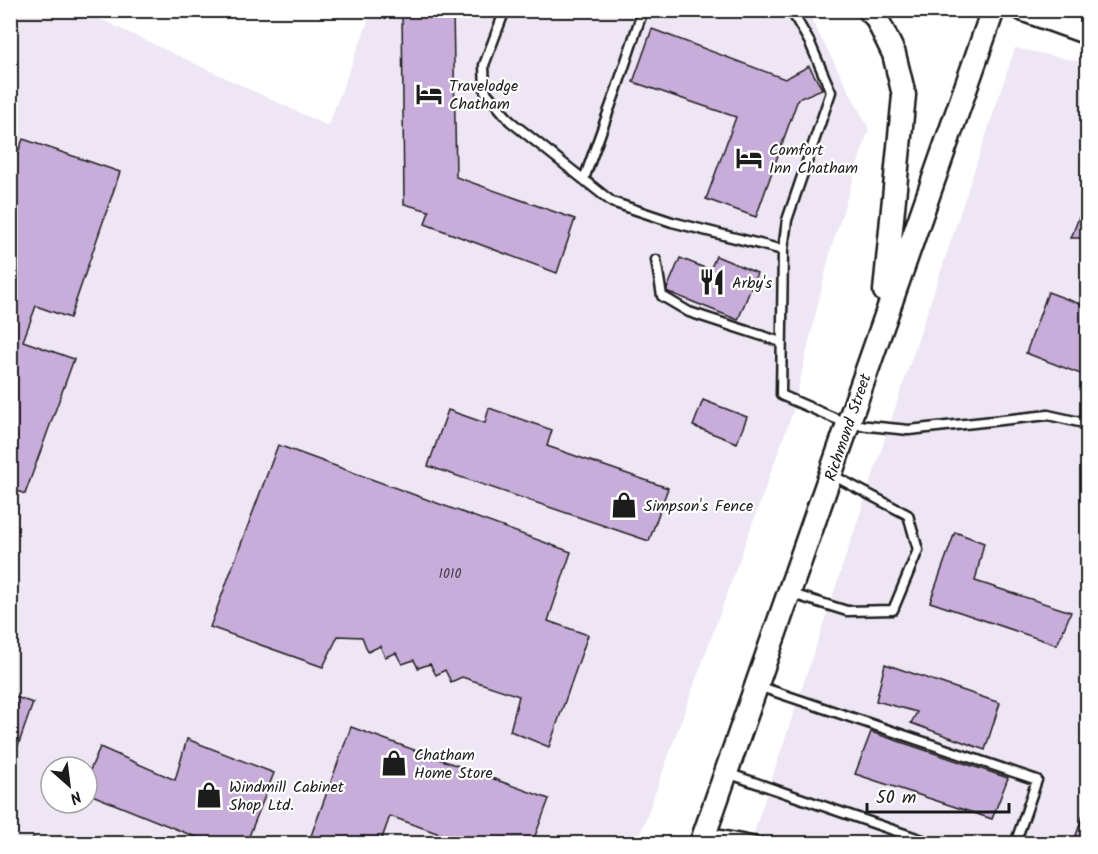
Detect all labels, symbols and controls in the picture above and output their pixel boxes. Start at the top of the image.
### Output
place label: Travelodge Chatham [449,74,518,117]
hotel icon: Travelodge Chatham [414,79,444,109]
place label: Comfort Inn Chatham [769,138,858,181]
hotel icon: Comfort Inn Chatham [734,143,764,173]
restaurant icon: Arby's [697,267,727,297]
place label: Arby's [732,271,772,296]
street label: Richmond Street [818,370,879,485]
shop icon: Simpson's Fence [609,490,639,520]
place label: Simpson's Fence [644,494,753,519]
house number: 1010 [439,563,461,585]
place label: Chatham Home Store [414,743,493,786]
shop icon: Chatham Home Store [379,748,409,778]
north arrow [39,755,99,815]
place label: Windmill Cabinet Shop Ltd. [229,775,345,818]
scale bar [867,776,1010,814]
shop icon: Windmill Cabinet Shop Ltd. [194,780,224,810]
text: N [65,784,86,810]
text: 50 m [876,784,916,813]

